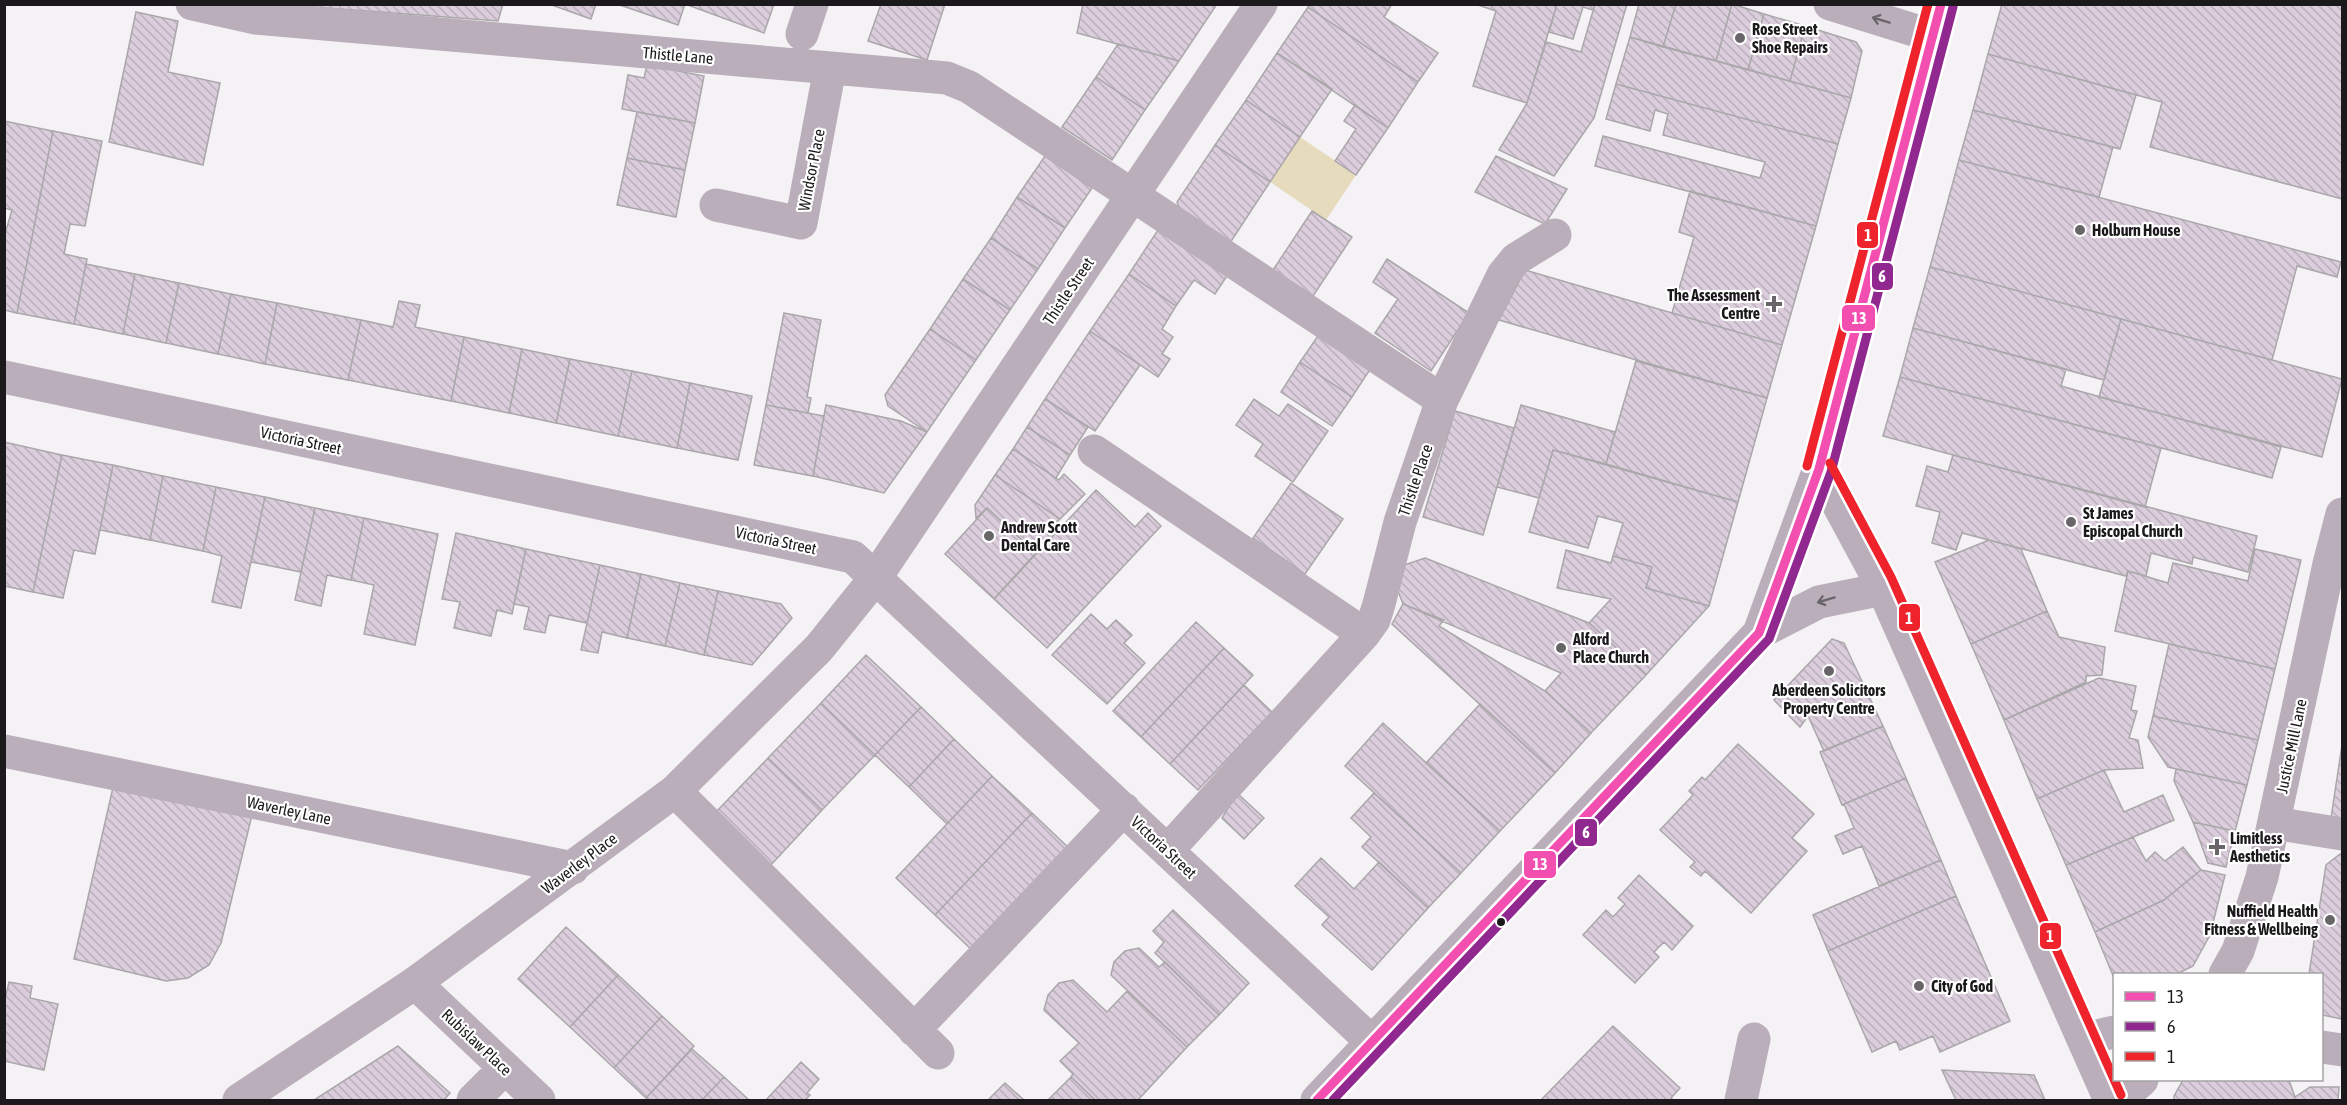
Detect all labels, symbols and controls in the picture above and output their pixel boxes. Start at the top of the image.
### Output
one-way arrow [1872,14,1891,25]
place label: Rose Street Shoe Repairs [1752,20,1828,56]
marker: Rose Street Shoe Repairs [1733,31,1747,45]
street label: Thistle Lane [642,43,714,67]
street label: Windsor Place [794,127,828,213]
line badge: 1 [1856,221,1879,249]
place label: Holburn House [2092,221,2181,239]
marker: Holburn House [2073,223,2087,237]
text: 1 [1864,226,1872,244]
street label: Thistle Street [1039,254,1097,328]
line badge: 6 [1871,262,1894,291]
text: 6 [1878,267,1886,285]
place label: The Assessment Centre [1667,286,1760,322]
marker: The Assessment Centre [1765,295,1783,313]
line badge: 13 [1841,304,1876,332]
text: 13 [1851,309,1867,327]
street label: Victoria Street [259,423,344,457]
street label: Thistle Place [1394,442,1436,518]
place label: St James Episcopal Church [2083,504,2183,540]
marker: St James Episcopal Church [2064,515,2078,529]
place label: Andrew Scott Dental Care [1000,518,1078,554]
street label: Victoria Street [734,523,819,557]
marker: Andrew Scott Dental Care [982,529,996,543]
one-way arrow [1817,596,1836,607]
line badge: 1 [1898,603,1921,632]
text: 1 [1905,609,1913,627]
place label: Alford Place Church [1572,630,1649,666]
marker: Alford Place Church [1554,641,1568,655]
marker: Aberdeen Solicitors Property Centre [1822,664,1836,678]
place label: Aberdeen Solicitors Property Centre [1771,681,1886,717]
street label: Justice Mill Lane [2272,697,2310,795]
street label: Waverley Lane [245,792,333,829]
street label: Victoria Street [1128,812,1201,882]
line badge: 6 [1574,818,1598,847]
text: 6 [1582,823,1590,841]
street label: Waverley Place [538,829,621,898]
place label: Limitless Aesthetics [2229,829,2291,865]
marker: Limitless Aesthetics [2208,838,2226,856]
line badge: 13 [1523,850,1557,879]
text: 13 [1532,855,1548,873]
place label: Nuffield Health Fitness & Wellbeing [2204,902,2318,938]
marker: Nuffield Health Fitness & Wellbeing [2323,913,2337,927]
unlabelled marker [1495,916,1507,928]
line badge: 1 [2039,922,2062,950]
text: 1 [2046,927,2054,945]
legend [2113,973,2323,1081]
place label: City of God [1931,977,1993,995]
marker: City of God [1912,979,1926,993]
text: 13 [2167,986,2184,1007]
street label: Rubislaw Place [438,1005,516,1079]
text: 6 [2167,1016,2175,1037]
text: 1 [2167,1046,2175,1067]

